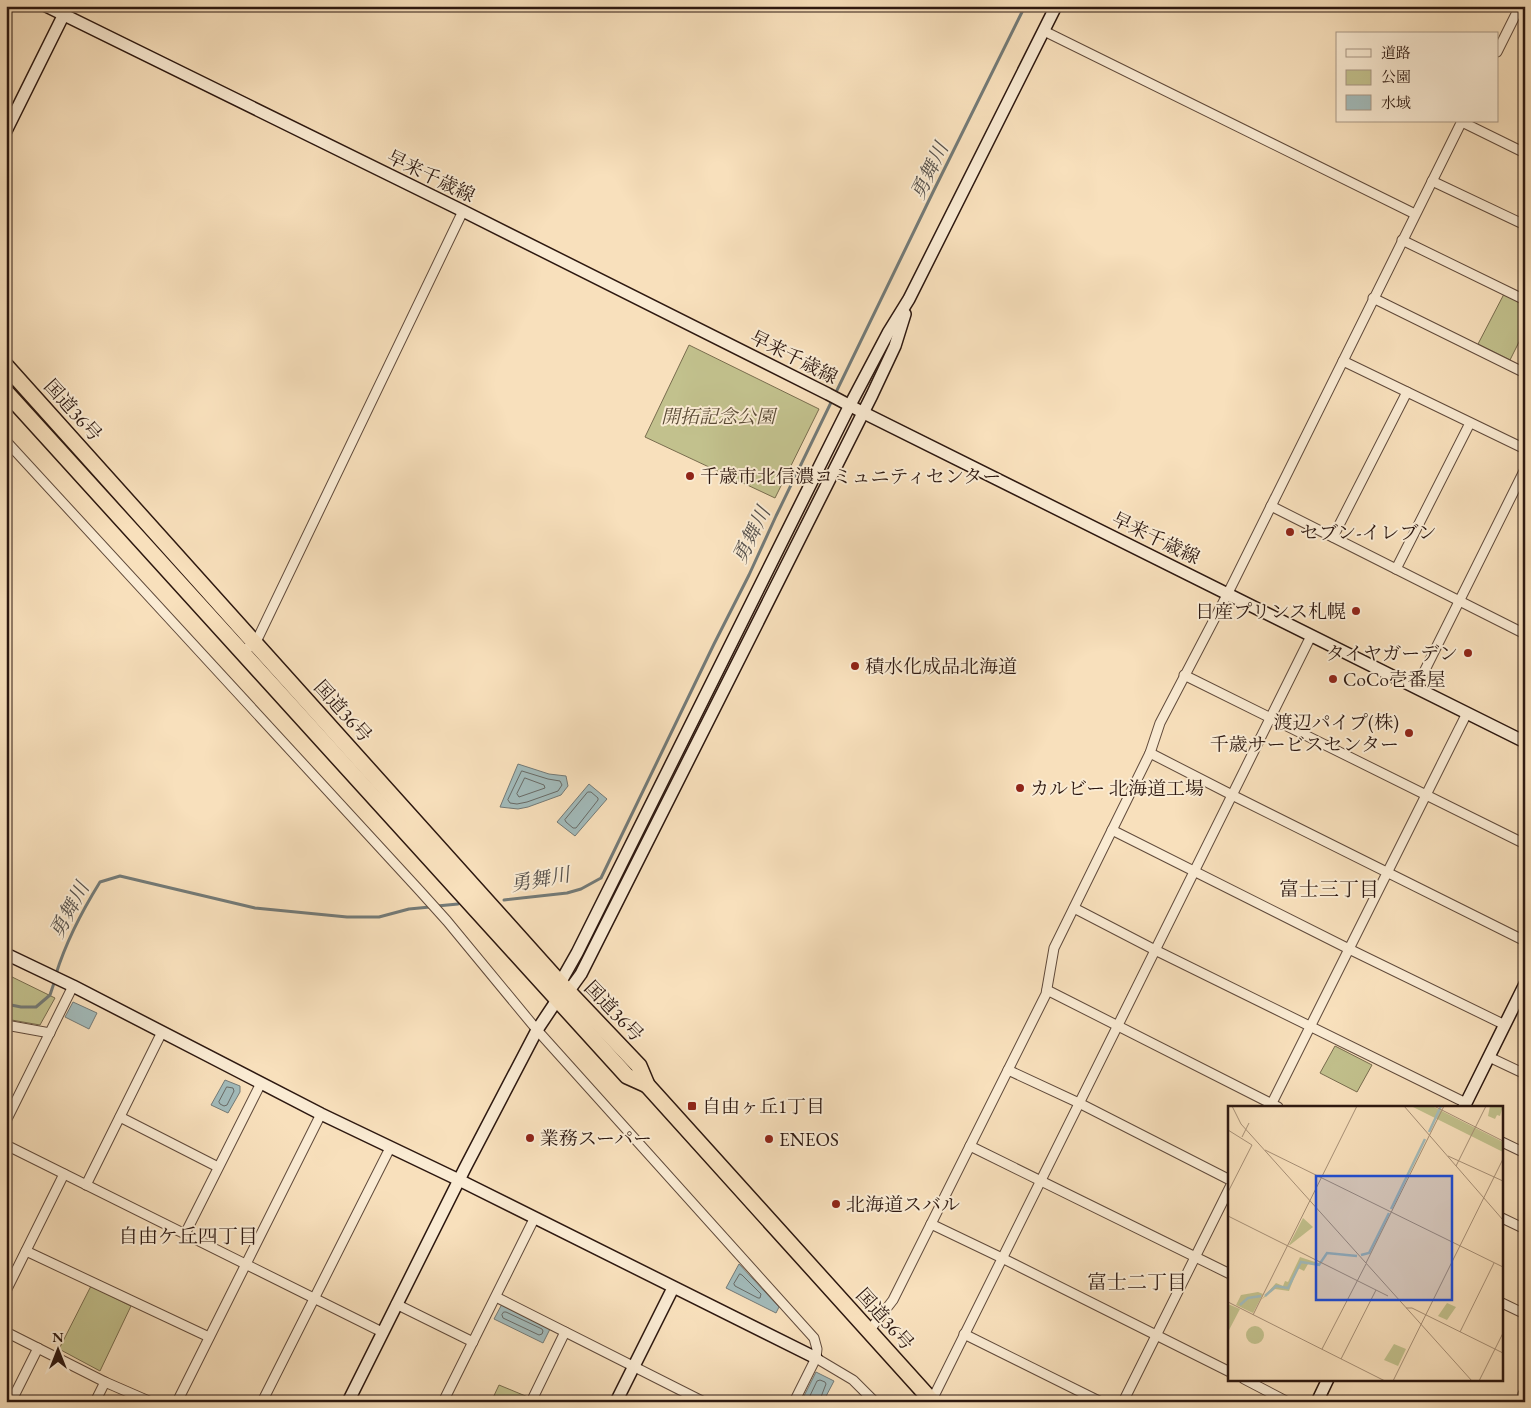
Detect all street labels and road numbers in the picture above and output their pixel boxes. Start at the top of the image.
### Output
street label: 早来千歳線 [383,144,479,208]
street label: 早来千歳線 [746,324,842,390]
street label: 国道36号 [39,374,107,446]
street label: 早来千歳線 [1108,506,1204,570]
street label: 国道36号 [309,675,377,747]
street label: 国道36号 [579,975,649,1047]
street label: 国道36号 [851,1283,919,1355]

